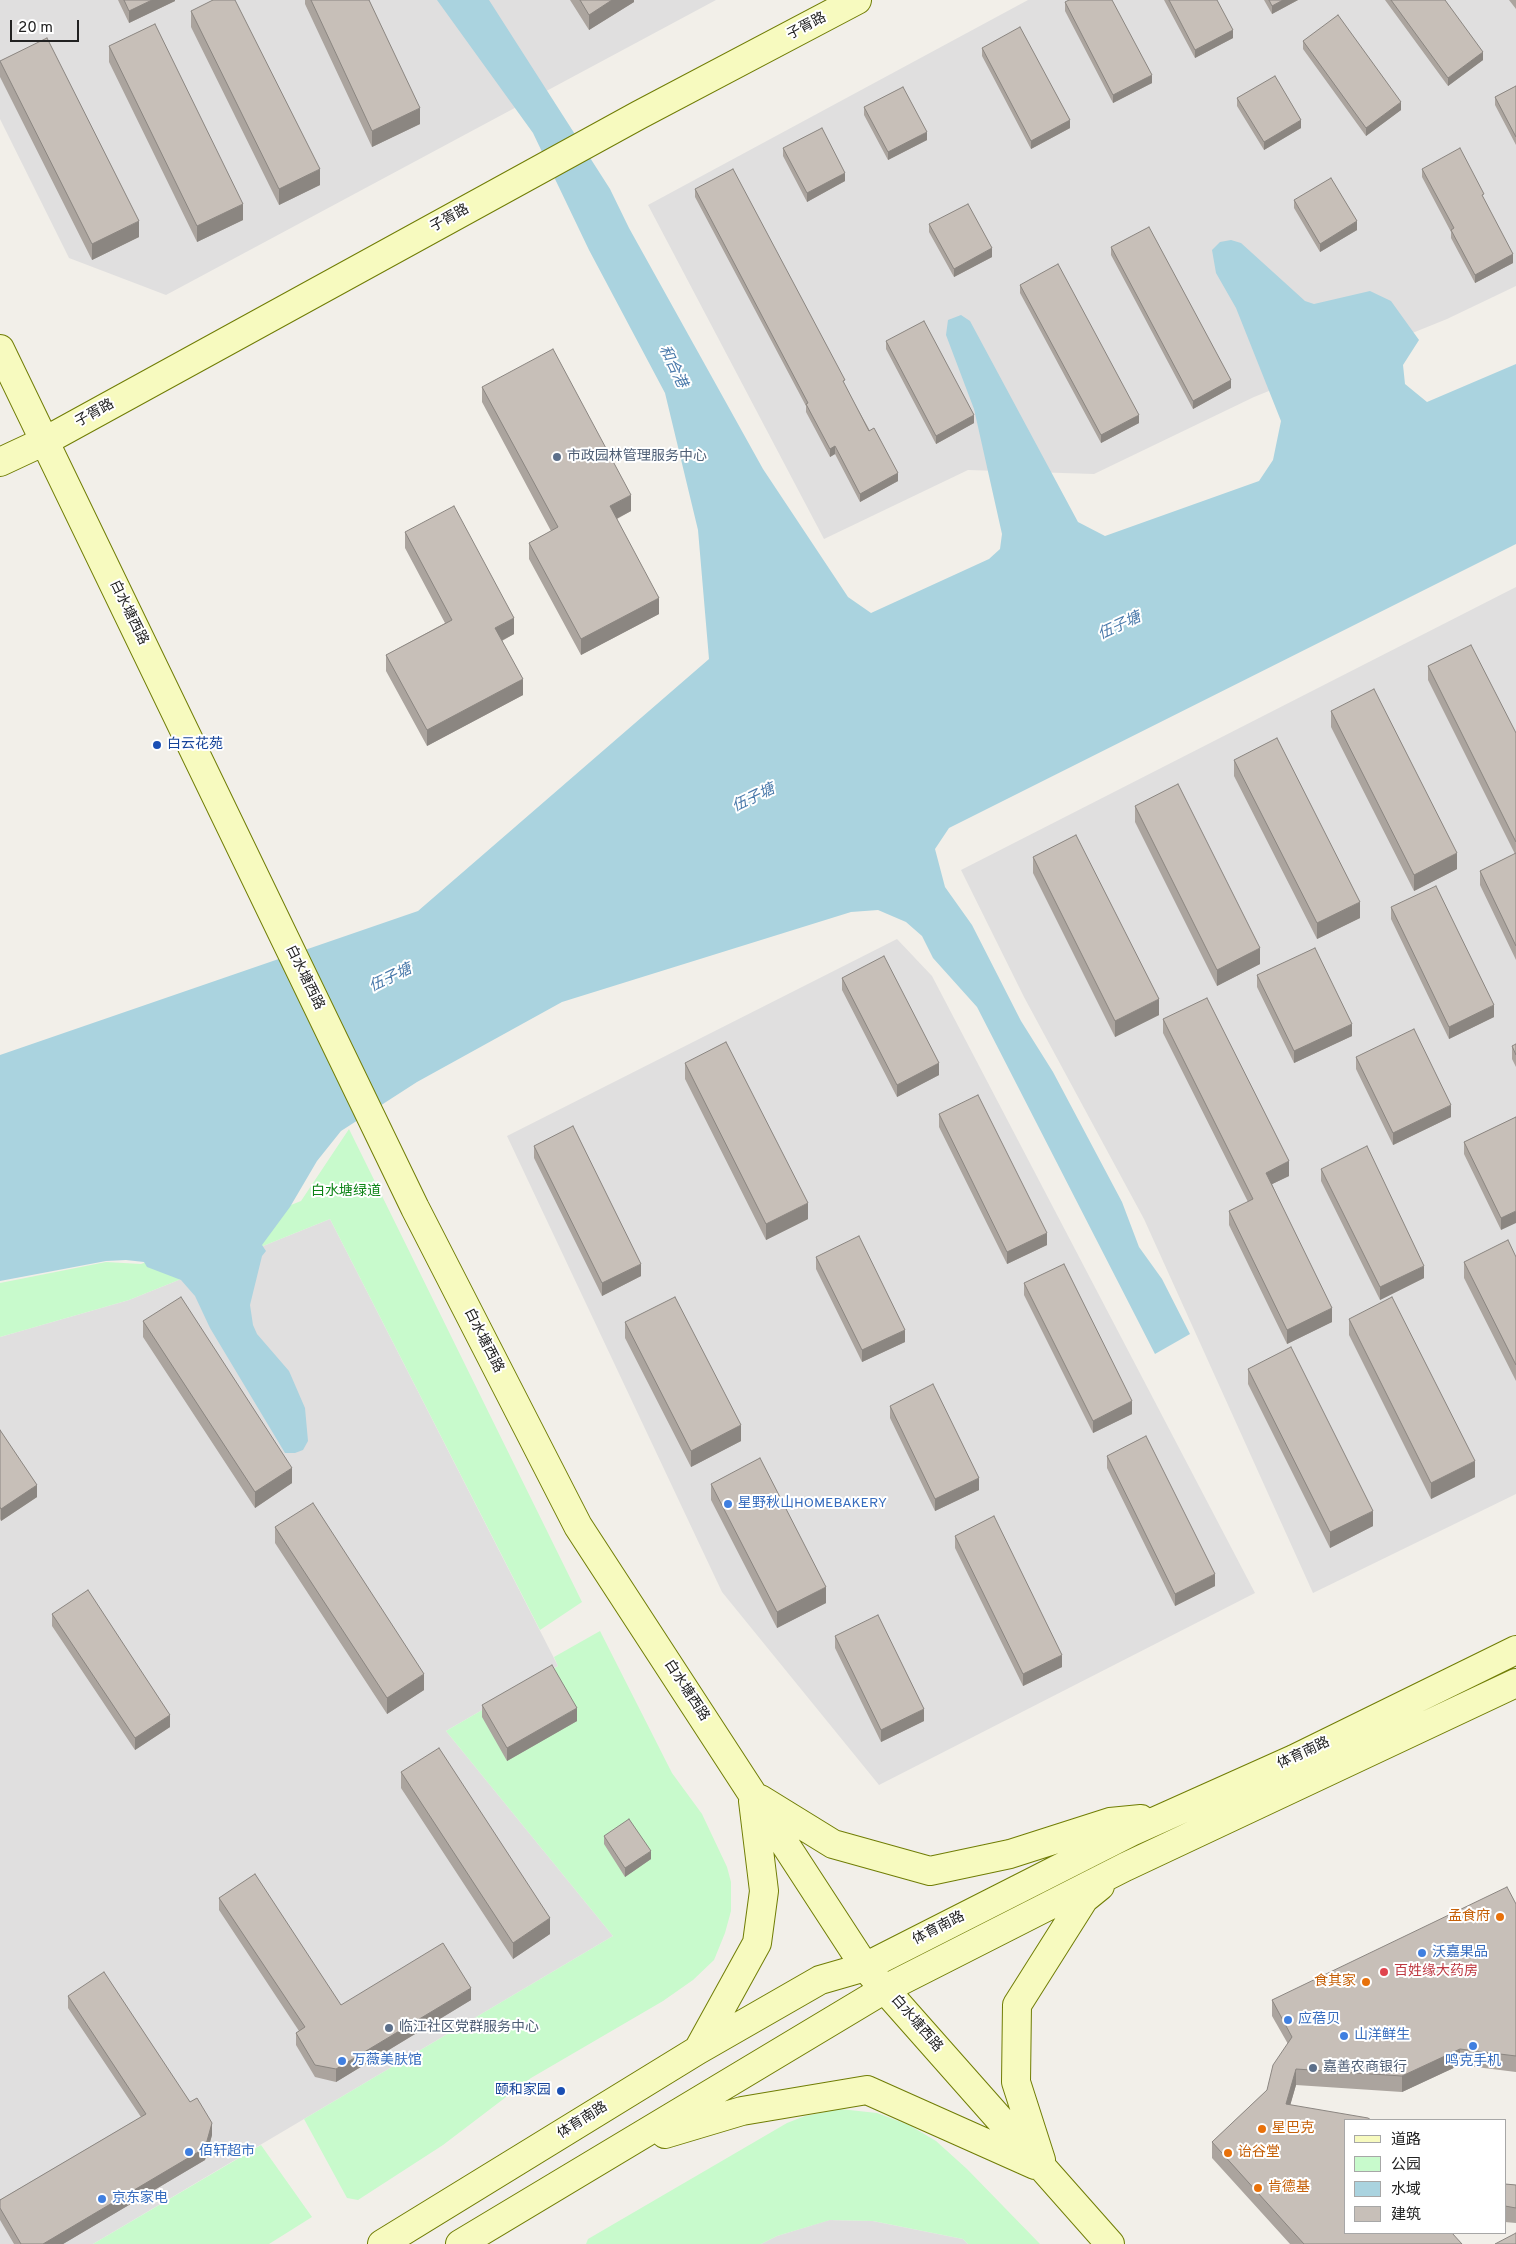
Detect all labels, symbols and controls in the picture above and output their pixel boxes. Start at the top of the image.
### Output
scale bar [12,10,81,42]
street label: 子胥路 [785,10,829,44]
text: 20 m [18,19,53,38]
street label: 子胥路 [428,201,472,237]
water label: 和合港 [654,343,690,391]
street label: 子胥路 [73,396,117,432]
place label: 市政园林管理服务中心 [567,449,707,465]
marker: 市政园林管理服务中心 [551,451,563,463]
street label: 白水塘西路 [105,578,151,648]
water label: 伍子塘 [1096,609,1144,645]
place label: 白云花苑 [167,737,223,753]
marker: 白云花苑 [151,739,163,751]
water label: 伍子塘 [730,781,778,817]
street label: 白水塘西路 [281,943,327,1013]
water label: 伍子塘 [367,961,415,997]
park label: 白水塘绿道 [311,1184,381,1200]
street label: 白水塘西路 [460,1306,506,1376]
place label: 星野秋山HOMEBAKERY [738,1496,887,1512]
marker: 星野秋山HOMEBAKERY [722,1498,734,1510]
street label: 白水塘西路 [660,1657,712,1725]
street label: 体育南路 [1275,1735,1333,1773]
street label: 体育南路 [910,1909,968,1949]
place label: 孟食府 [1448,1909,1490,1925]
marker: 孟食府 [1494,1911,1506,1923]
place label: 沃嘉果品 [1432,1945,1488,1961]
marker: 沃嘉果品 [1416,1947,1428,1959]
place label: 百姓缘大药房 [1394,1964,1478,1980]
marker: 百姓缘大药房 [1378,1966,1390,1978]
place label: 食其家 [1314,1974,1356,1990]
marker: 食其家 [1360,1976,1372,1988]
street label: 白水塘西路 [887,1992,945,2056]
place label: 应蓓贝 [1298,2012,1340,2028]
marker: 应蓓贝 [1282,2014,1294,2026]
place label: 临江社区党群服务中心 [399,2020,539,2036]
marker: 临江社区党群服务中心 [383,2022,395,2034]
place label: 山洋鲜生 [1354,2028,1410,2044]
marker: 山洋鲜生 [1338,2030,1350,2042]
marker: 鸣克手机 [1467,2040,1479,2052]
place label: 万薇美肤馆 [352,2053,422,2069]
place label: 鸣克手机 [1445,2054,1501,2070]
marker: 万薇美肤馆 [336,2055,348,2067]
place label: 嘉善农商银行 [1323,2060,1407,2076]
marker: 嘉善农商银行 [1307,2062,1319,2074]
place label: 颐和家园 [495,2083,551,2099]
marker: 颐和家园 [555,2085,567,2097]
street label: 体育南路 [555,2099,611,2143]
legend [1344,2119,1506,2234]
place label: 星巴克 [1272,2121,1314,2137]
marker: 星巴克 [1256,2123,1268,2135]
text: 道路 [1391,2131,1421,2150]
place label: 佰轩超市 [199,2144,255,2160]
place label: 诒谷堂 [1238,2145,1280,2161]
marker: 佰轩超市 [183,2146,195,2158]
marker: 诒谷堂 [1222,2147,1234,2159]
text: 公园 [1391,2156,1421,2175]
place label: 肯德基 [1268,2180,1310,2196]
text: 水域 [1391,2181,1421,2200]
marker: 肯德基 [1252,2182,1264,2194]
place label: 京东家电 [112,2191,168,2207]
marker: 京东家电 [96,2193,108,2205]
text: 建筑 [1391,2206,1421,2225]

